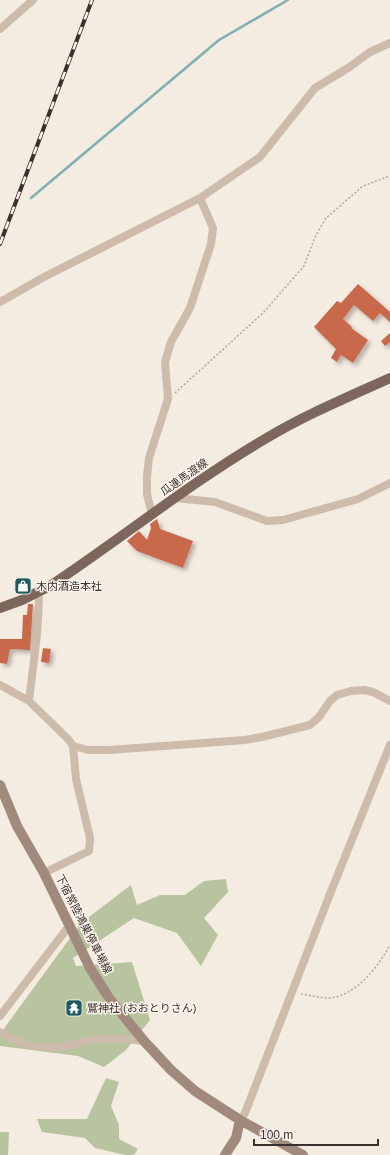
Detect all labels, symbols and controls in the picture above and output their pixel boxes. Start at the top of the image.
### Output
street label: 瓜連馬渡線 [158,456,210,498]
shop icon: 木内酒造本社 [13,576,33,596]
place label: 木内酒造本社 [36,580,102,592]
street label: 下宿常陸鴻巣停車場線 [54,872,114,976]
temple icon: 鷲神社 (おおとりさん) [64,998,84,1018]
place label: 鷲神社 (おおとりさん) [87,1002,196,1014]
scale bar [254,1121,378,1147]
text: 100 m [260,1128,293,1142]

